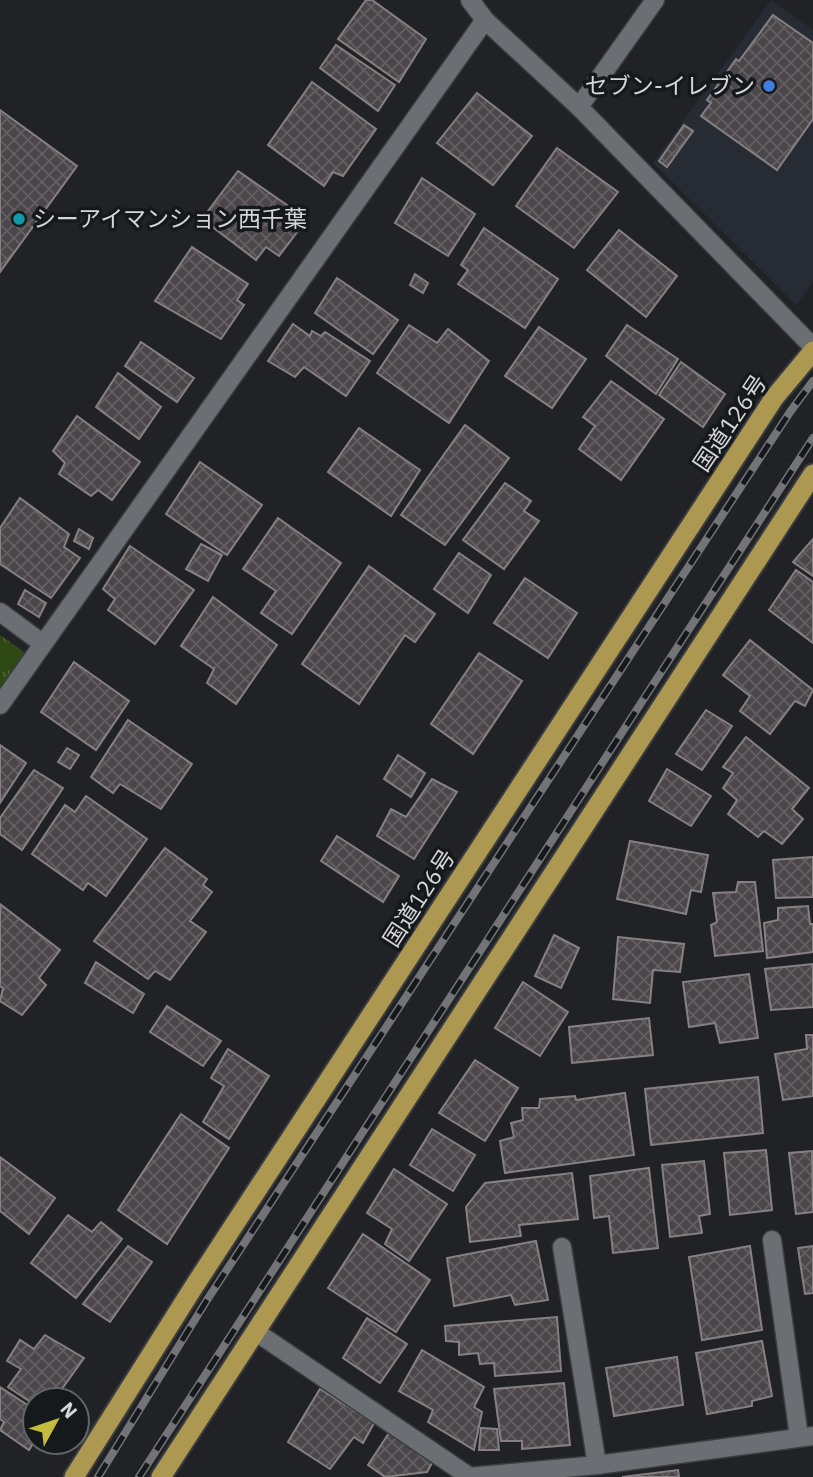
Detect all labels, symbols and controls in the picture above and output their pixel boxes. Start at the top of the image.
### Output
place label: セブン-イレブン [585,70,755,100]
marker: セブン-イレブン [761,78,777,94]
place label: シーアイマンション西千葉 [33,203,307,233]
marker: シーアイマンション西千葉 [11,211,27,227]
street label: 国道126号 [686,368,772,477]
street label: 国道126号 [376,843,461,952]
north arrow [21,1386,91,1456]
text: N [55,1397,83,1423]

